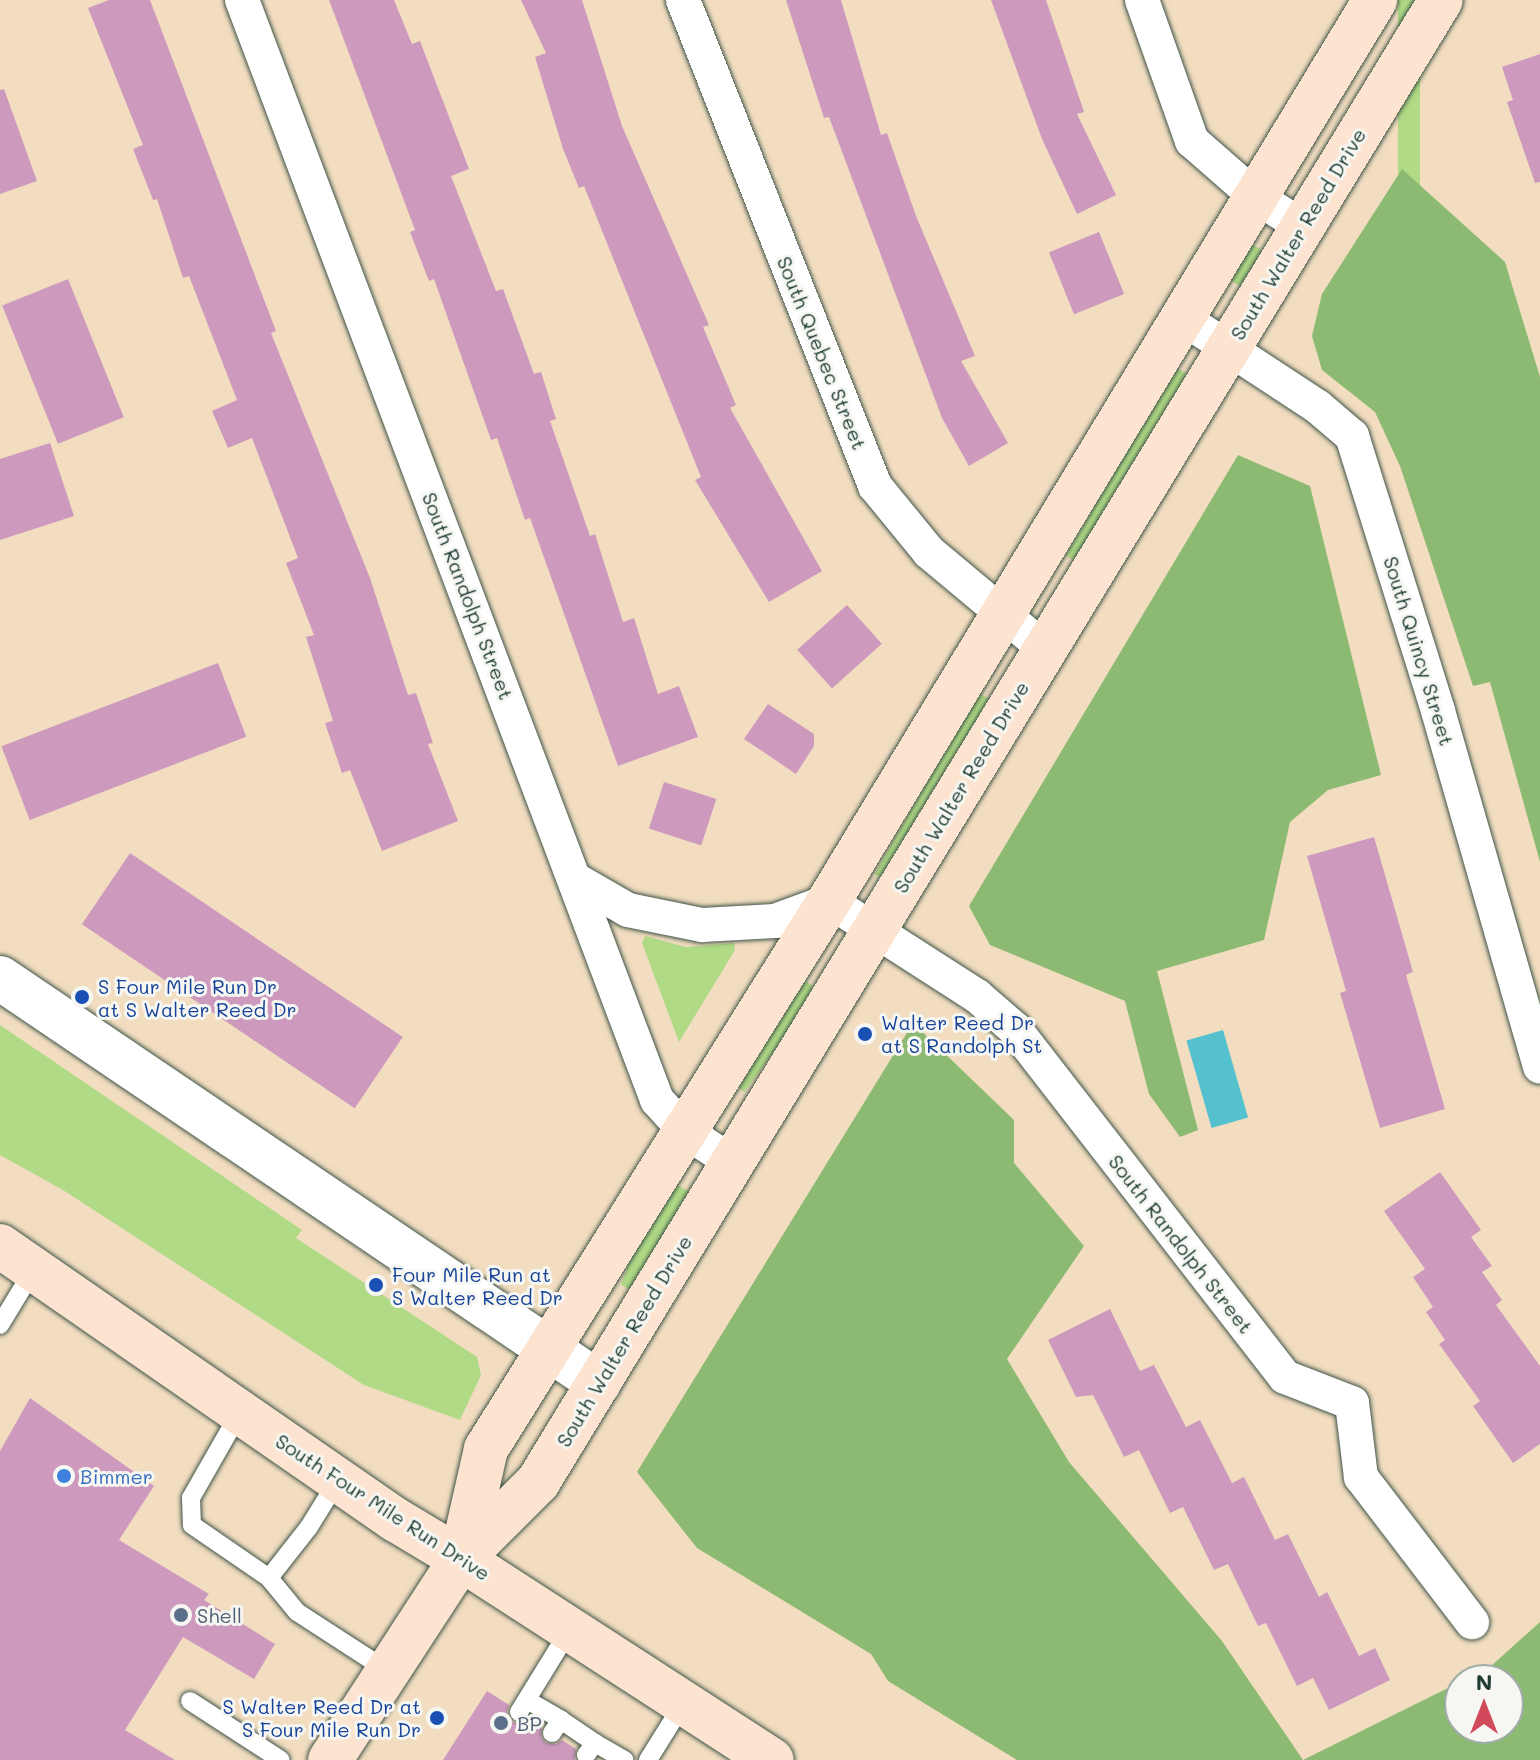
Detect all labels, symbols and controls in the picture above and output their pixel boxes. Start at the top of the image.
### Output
street label: South Walter Reed Drive [1225,124,1371,344]
street label: South Quebec Street [772,253,872,453]
street label: South Randolph Street [417,489,519,703]
street label: South Quincy Street [1379,554,1459,748]
street label: South Walter Reed Drive [888,677,1034,897]
place label: S Four Mile Run Dr at S Walter Reed Dr [98,974,296,1021]
marker: S Four Mile Run Dr at S Walter Reed Dr [73,988,91,1006]
place label: Walter Reed Dr at S Randolph St [881,1010,1042,1057]
marker: Walter Reed Dr at S Randolph St [856,1025,874,1043]
street label: South Randolph Street [1104,1150,1258,1338]
street label: South Walter Reed Drive [551,1231,697,1451]
place label: Four Mile Run at S Walter Reed Dr [392,1262,563,1309]
marker: Four Mile Run at S Walter Reed Dr [367,1276,385,1294]
street label: South Four Mile Run Drive [271,1429,495,1585]
place label: Bimmer [80,1464,153,1488]
marker: Bimmer [55,1467,73,1485]
place label: Shell [197,1603,242,1627]
marker: Shell [172,1606,190,1624]
north arrow [1444,1664,1524,1744]
text: N [1476,1667,1492,1696]
place label: S Walter Reed Dr at S Four Mile Run Dr [223,1694,421,1741]
marker: S Walter Reed Dr at S Four Mile Run Dr [428,1709,446,1727]
place label: BP [517,1711,542,1735]
marker: BP [492,1714,510,1732]

